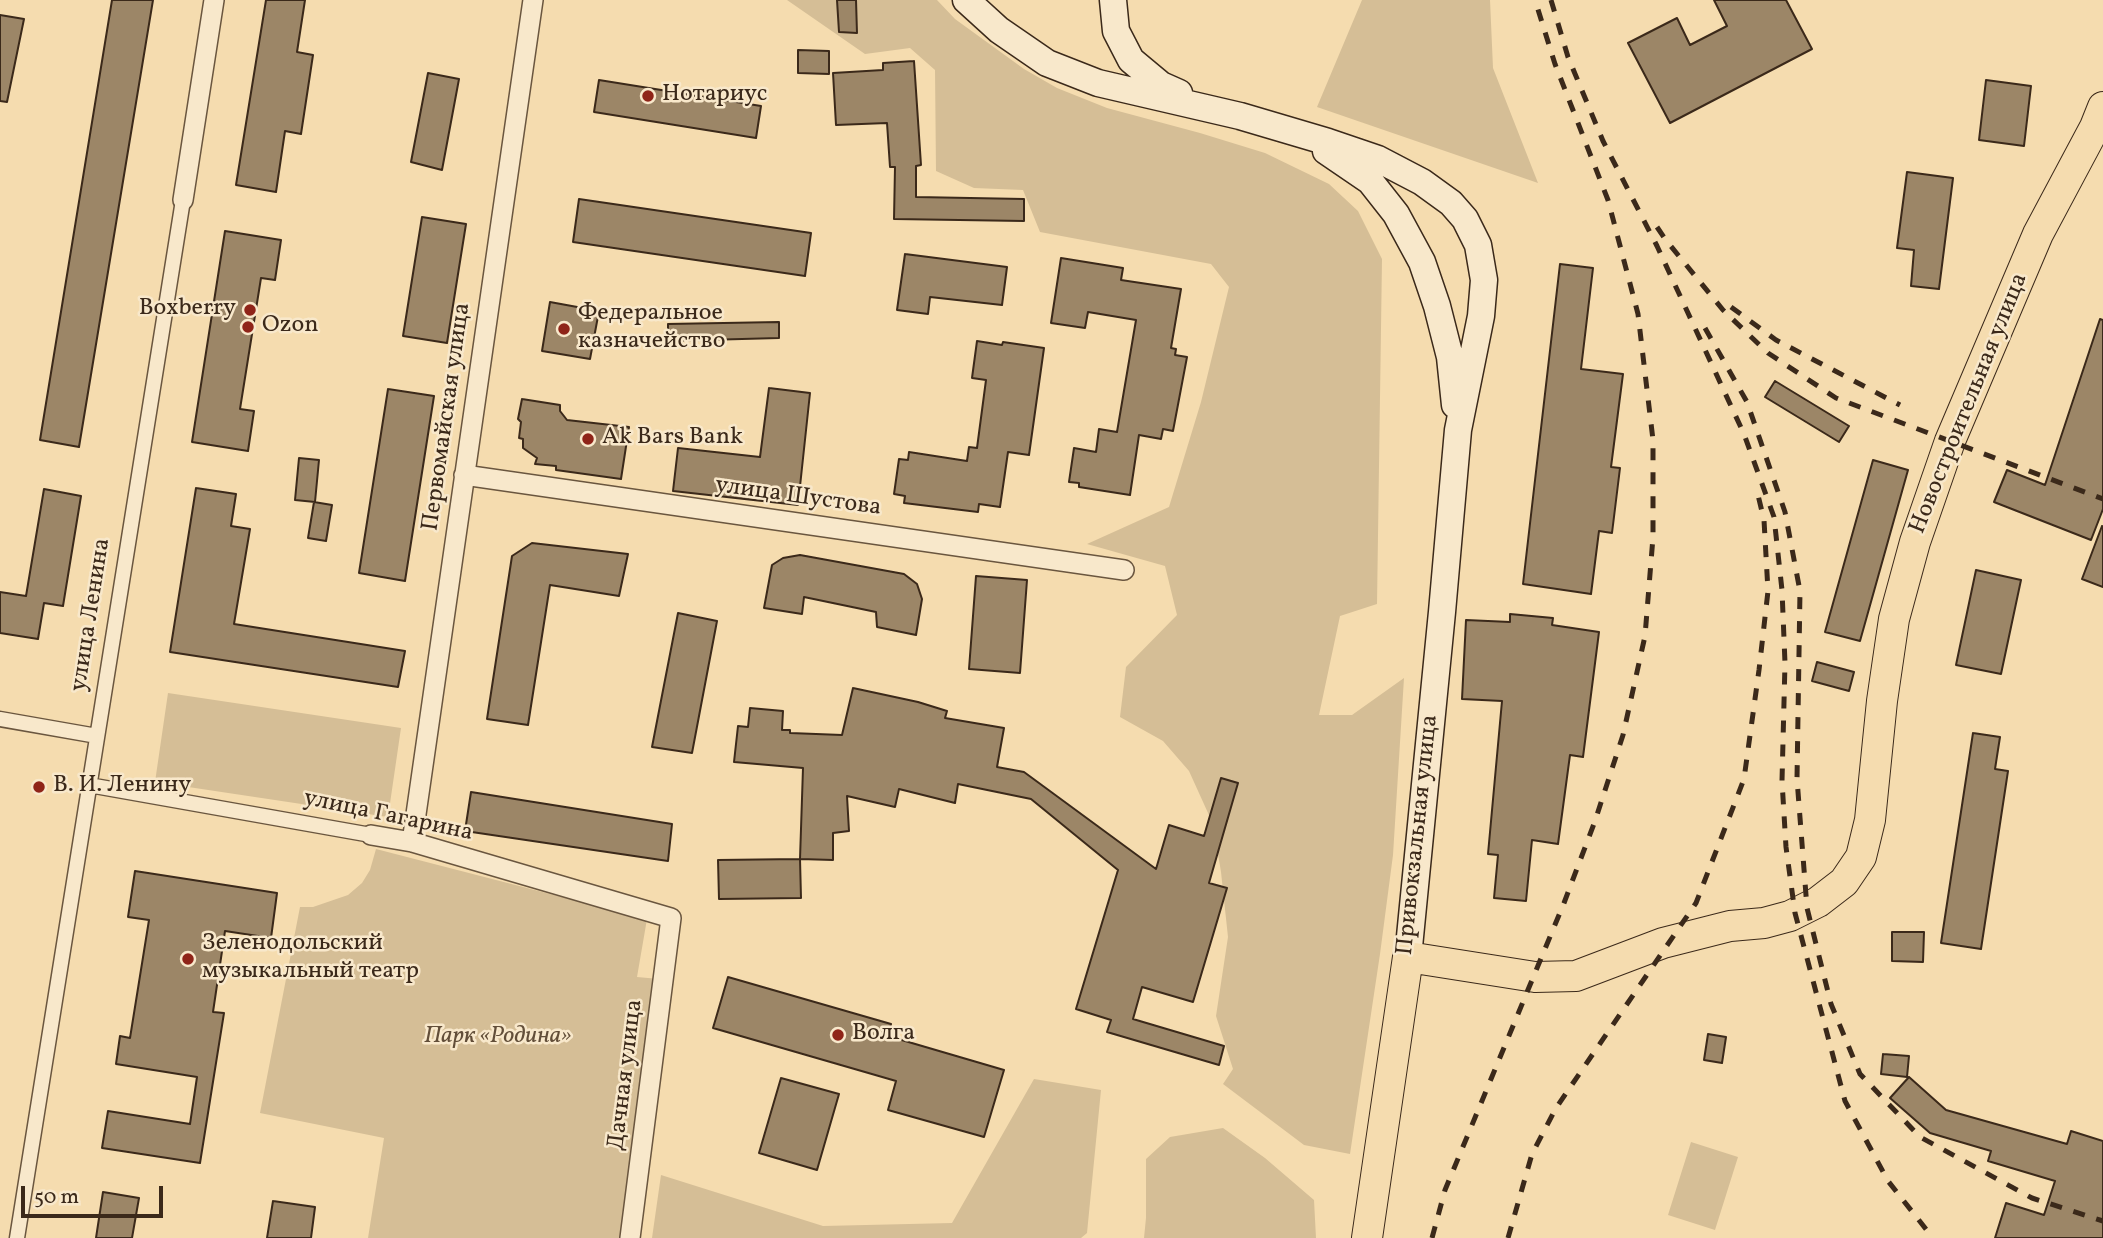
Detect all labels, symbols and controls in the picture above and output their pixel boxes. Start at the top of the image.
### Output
place label: Нотариус [662,82,768,110]
marker: Нотариус [640,88,656,104]
street label: Новостроительная улица [1904,269,2036,539]
place label: Boxberry [139,296,236,324]
street label: Первомайская улица [418,301,478,533]
place label: Федеральное казначейство [578,301,725,357]
marker: Boxberry [242,302,258,318]
place label: Ozon [262,313,319,341]
marker: Ozon [240,319,256,335]
marker: Федеральное казначейство [556,321,572,337]
place label: Ak Bars Bank [602,425,743,453]
marker: Ak Bars Bank [580,431,596,447]
street label: улица Шустова [713,472,883,524]
street label: улица Ленина [66,536,118,694]
street label: Привокзальная улица [1392,713,1446,957]
place label: В. И. Ленину [53,773,191,801]
marker: В. И. Ленину [31,779,47,795]
street label: улица Гагарина [301,785,475,849]
place label: Зеленодольский музыкальный театр [202,931,419,987]
marker: Зеленодольский музыкальный театр [180,951,196,967]
street label: Дачная улица [603,998,651,1152]
place label: Волга [852,1021,915,1049]
park label: Парк «Родина» [424,1024,572,1052]
marker: Волга [830,1027,846,1043]
scale bar [24,1172,166,1216]
text: 50 m [34,1183,79,1212]

